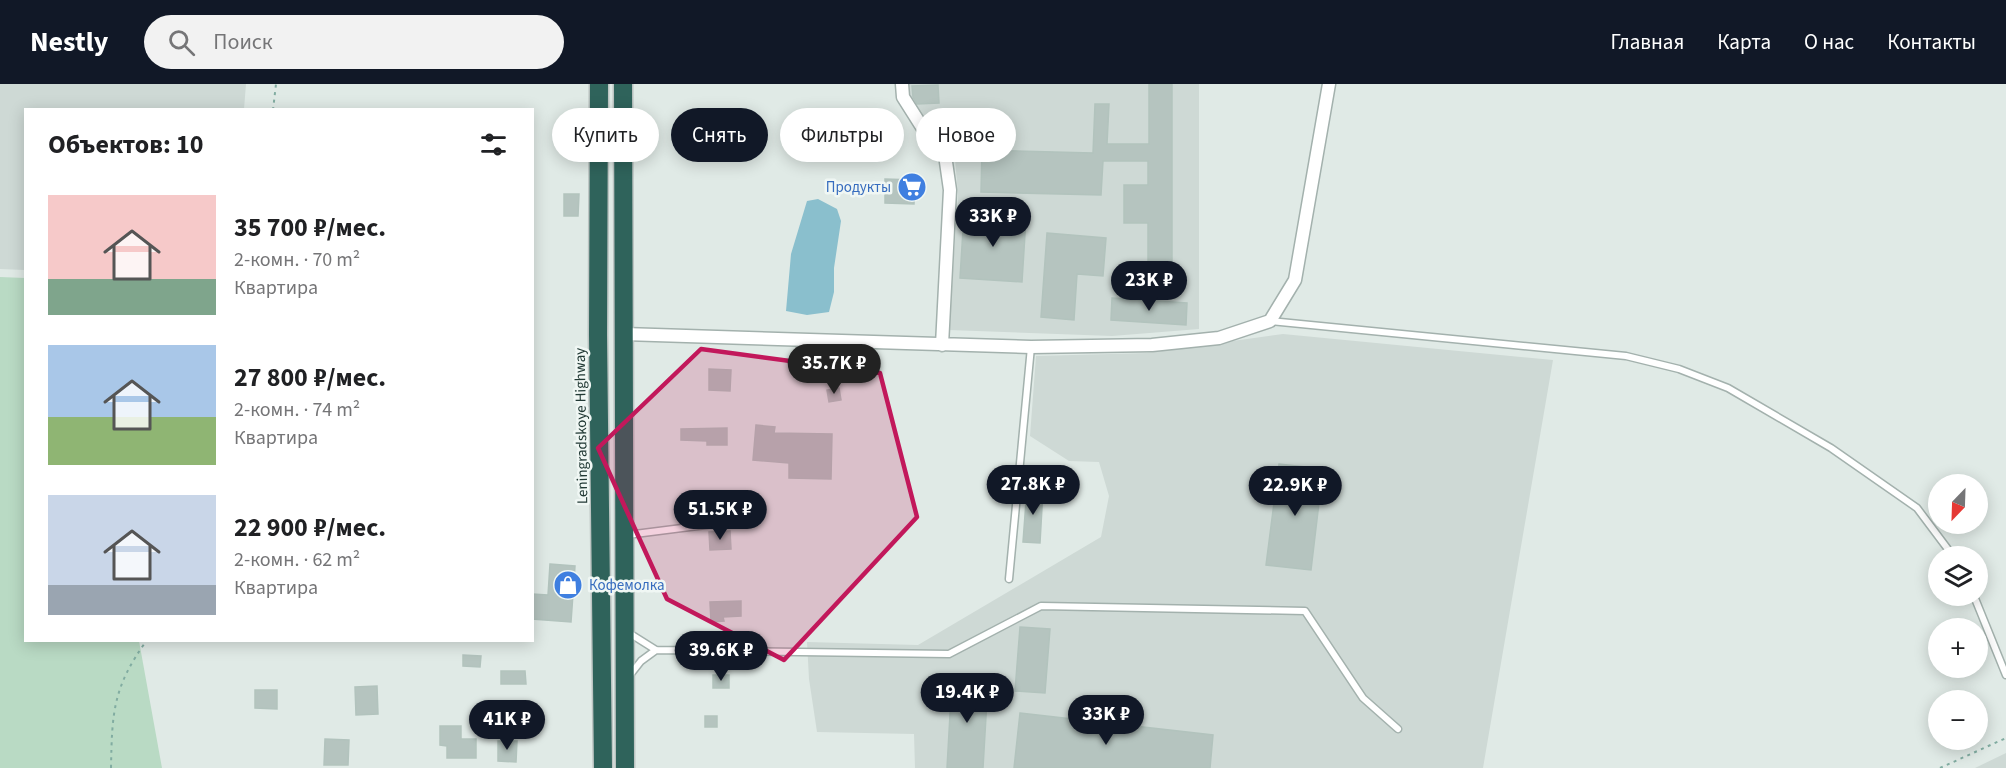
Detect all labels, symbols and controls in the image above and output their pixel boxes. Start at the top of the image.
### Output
search box [144,15,564,69]
text: Nestly [30,22,108,62]
icon: search [165,26,198,59]
text: Поиск [213,26,273,58]
text: Главная [1611,27,1684,57]
text: Карта [1717,27,1771,57]
text: О нас [1804,27,1854,57]
text: Контакты [1887,27,1976,57]
chip: Купить [552,108,659,162]
chip: Снять [671,108,768,162]
chip: Фильтры [780,108,904,162]
chip: Новое [916,108,1016,162]
text: Объектов: 10 [48,126,204,163]
icon: filters [477,128,510,161]
supermarket icon: Продукты [896,171,928,203]
place label: Продукты [826,177,891,198]
pin: 33K ₽ [951,197,1035,248]
text: 33K ₽ [969,202,1017,230]
text: 35 700 ₽/мес. [234,209,386,246]
icon: home [96,219,168,291]
text: 2-комн. · 70 m² [234,246,360,274]
pin: 23K ₽ [1107,261,1191,312]
text: 23K ₽ [1125,266,1173,294]
text: Квартира [234,274,318,302]
pin: 35.7K ₽ [779,344,889,395]
street label: Leningradskoye Highway [570,348,593,504]
text: 35.7K ₽ [802,349,866,377]
text: 27 800 ₽/мес. [234,359,386,396]
icon: home [96,369,168,441]
text: 2-комн. · 74 m² [234,396,360,424]
text: Квартира [234,424,318,452]
pin: 27.8K ₽ [978,465,1088,516]
pin: 22.9K ₽ [1240,466,1350,517]
text: 27.8K ₽ [1001,470,1065,498]
text: 22.9K ₽ [1263,471,1327,499]
north arrow [1928,474,1988,534]
map controls [1928,474,1988,750]
pin: 51.5K ₽ [665,490,775,541]
text: 51.5K ₽ [688,495,752,523]
text: 22 900 ₽/мес. [234,509,386,546]
icon: home [96,519,168,591]
text: 2-комн. · 62 m² [234,546,360,574]
button: layers [1928,546,1988,606]
shop icon: Кофемолка [552,569,584,601]
text: Квартира [234,574,318,602]
place label: Кофемолка [589,575,665,596]
button: + [1928,618,1988,678]
pin: 39.6K ₽ [666,631,776,682]
text: 39.6K ₽ [689,636,753,664]
pin: 19.4K ₽ [912,673,1022,724]
text: 19.4K ₽ [935,678,999,706]
button: − [1928,690,1988,750]
pin: 33K ₽ [1064,695,1148,746]
pin: 41K ₽ [465,700,549,751]
text: 33K ₽ [1082,700,1130,728]
text: 41K ₽ [483,705,531,733]

